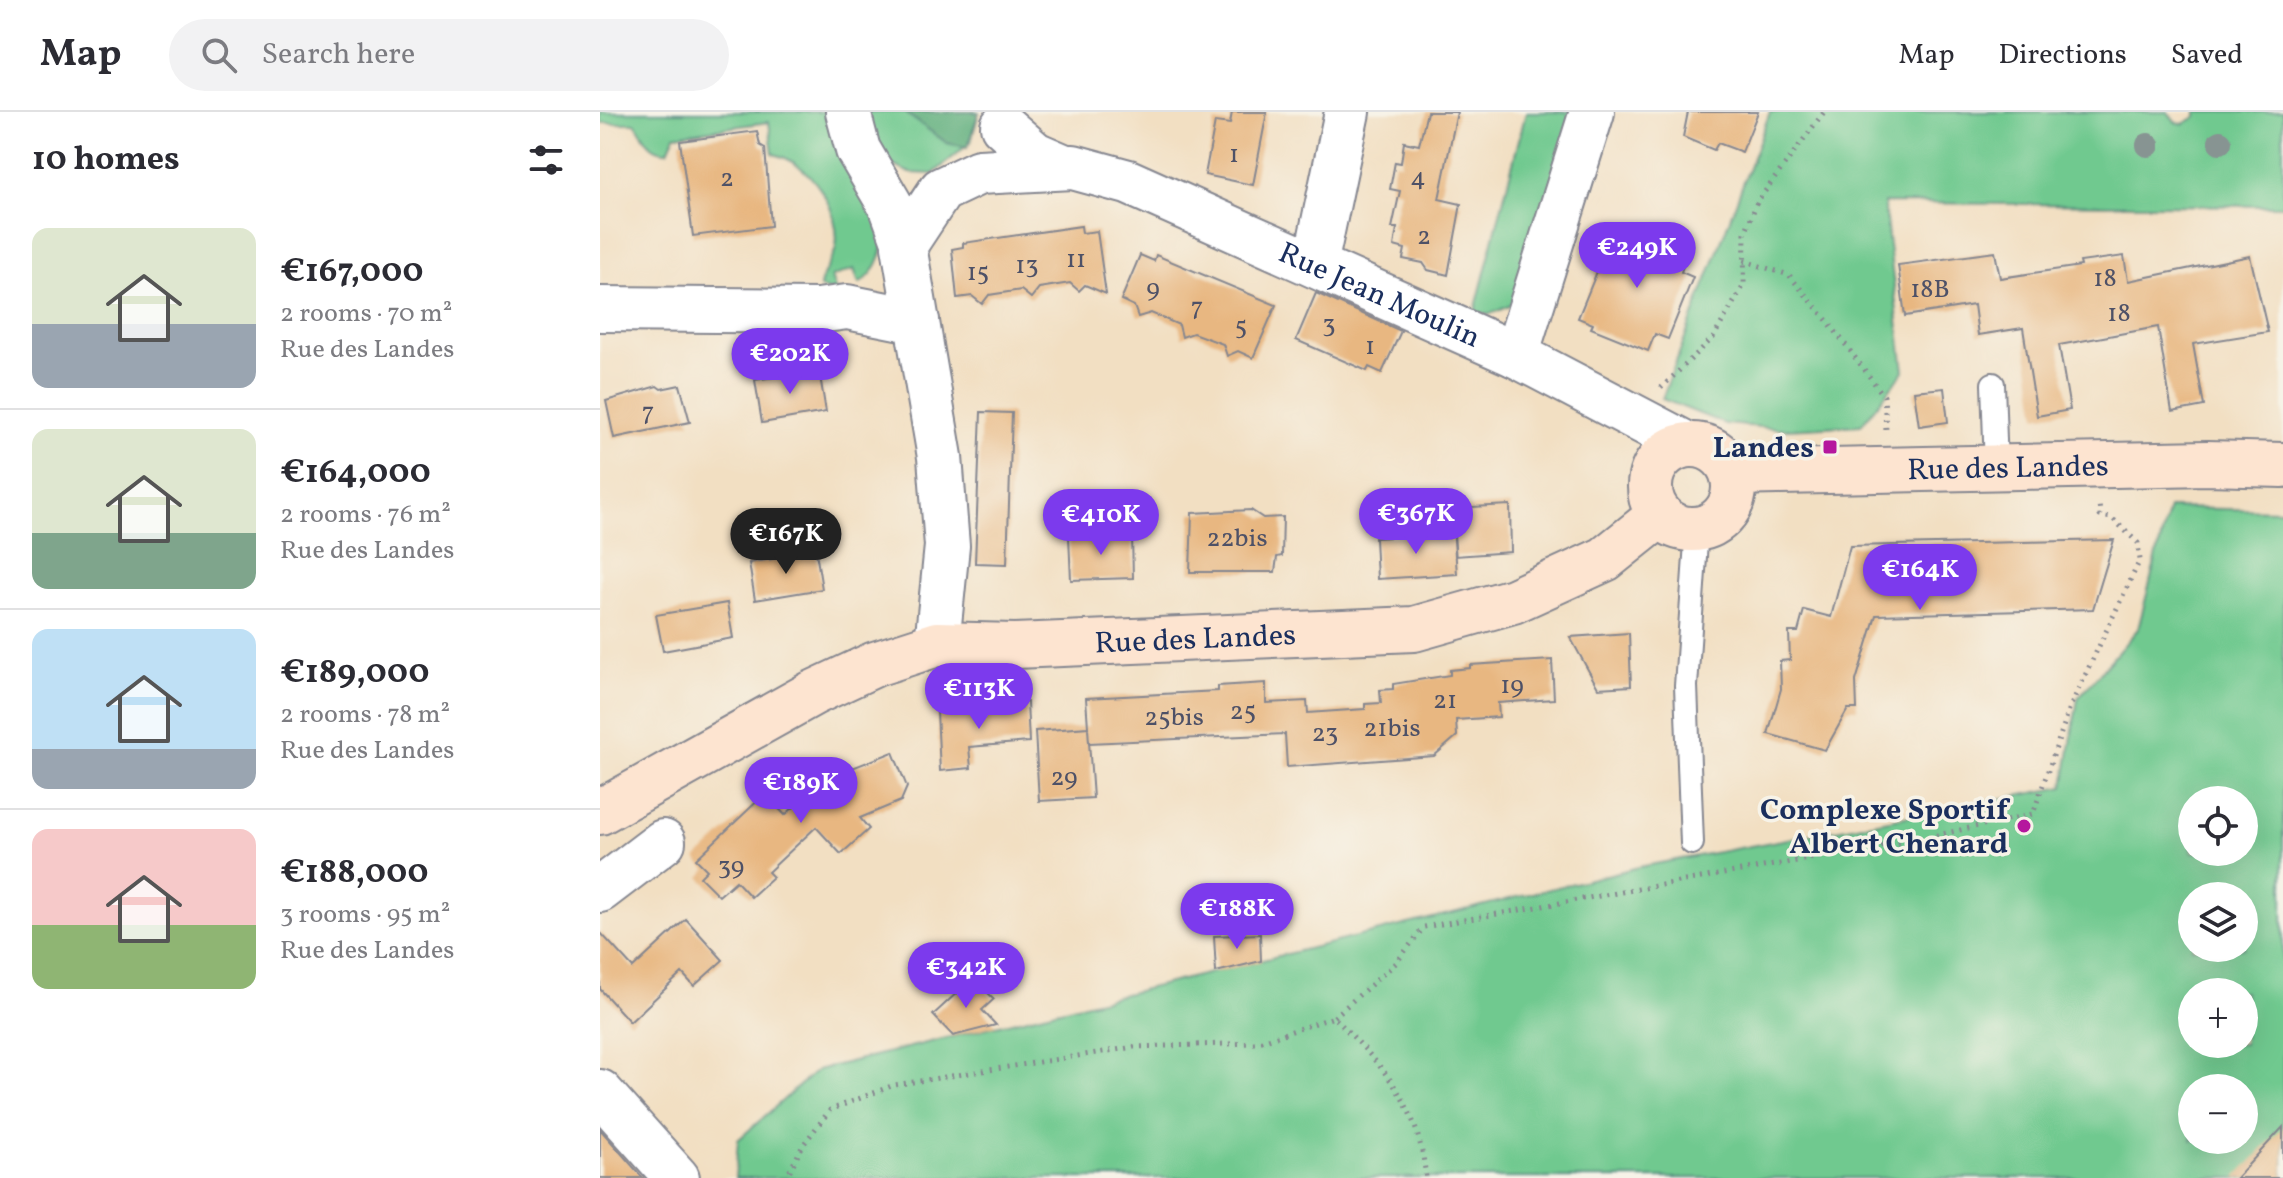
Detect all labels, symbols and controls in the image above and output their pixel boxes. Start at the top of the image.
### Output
search box [169,19,729,91]
text: Map [40,29,121,82]
icon: search [197,33,241,77]
text: Search here [261,34,415,76]
text: Map [1899,36,1955,75]
text: Directions [1999,36,2127,75]
text: Saved [2171,36,2243,75]
text: 10 homes [32,137,180,184]
house number: 1 [1229,137,1239,173]
icon: filters [524,138,568,182]
house number: 4 [1410,160,1426,196]
house number: 2 [720,161,734,197]
house number: 2 [1417,219,1431,255]
pin: €249K [1581,222,1693,290]
text: €249K [1597,230,1677,266]
street label: Rue Jean Moulin [1272,233,1487,359]
house number: 11 [1066,242,1086,278]
house number: 13 [1015,248,1039,284]
text: €167,000 [280,249,424,296]
house number: 15 [967,255,989,291]
icon: home [96,260,192,356]
house number: 18 [2093,261,2117,297]
house number: 9 [1146,271,1160,307]
house number: 18B [1910,272,1950,308]
house number: 7 [1191,290,1203,326]
text: 2 rooms · 70 m² [280,296,452,332]
house number: 18 [2107,296,2131,332]
house number: 3 [1322,307,1336,343]
house number: 5 [1235,309,1247,345]
pin: €202K [734,328,846,396]
house number: 1 [1365,329,1375,365]
text: Rue des Landes [280,332,454,368]
text: €202K [750,336,830,372]
house number: 7 [642,395,654,431]
place label: Landes [1713,428,1814,470]
marker: Landes [1821,438,1839,456]
street label: Rue des Landes [1907,446,2109,492]
text: €164,000 [280,450,431,497]
icon: home [96,461,192,557]
pin: €367K [1360,488,1472,556]
pin: €410K [1045,489,1157,557]
text: €367K [1377,496,1455,532]
text: 2 rooms · 76 m² [280,497,451,533]
text: €410K [1061,497,1141,533]
pin: €167K [730,508,842,576]
text: €167K [748,516,824,552]
house number: 22bis [1206,521,1268,557]
text: Rue des Landes [280,533,454,569]
pin: €164K [1864,544,1976,612]
text: €164K [1881,552,1959,588]
street label: Rue des Landes [1094,615,1297,666]
text: €189,000 [280,650,429,697]
icon: home [96,661,192,757]
pin: €113K [923,663,1035,731]
house number: 19 [1500,668,1524,704]
text: €113K [943,671,1015,707]
house number: 21 [1433,683,1457,719]
house number: 25 [1230,694,1256,730]
text: 2 rooms · 78 m² [280,697,450,733]
house number: 25bis [1144,700,1204,736]
house number: 21bis [1363,711,1421,747]
house number: 23 [1312,716,1338,752]
text: Rue des Landes [280,733,454,769]
pin: €189K [745,757,857,825]
house number: 29 [1050,760,1078,796]
text: €189K [763,765,839,801]
map controls [2178,786,2258,1154]
button: locate [2178,786,2258,866]
place label: Complexe Sportif Albert Chenard [1760,790,2010,866]
marker: Complexe Sportif Albert Chenard [2015,817,2033,835]
house number: 39 [718,849,744,885]
text: €188,000 [280,850,429,897]
icon: home [96,861,192,957]
button: layers [2178,882,2258,962]
pin: €188K [1181,883,1293,951]
text: €188K [1199,891,1275,927]
text: 3 rooms · 95 m² [280,897,450,933]
text: Rue des Landes [280,933,454,969]
pin: €342K [910,942,1022,1010]
text: €342K [926,950,1006,986]
button: + [2178,978,2258,1058]
button: − [2178,1074,2258,1154]

